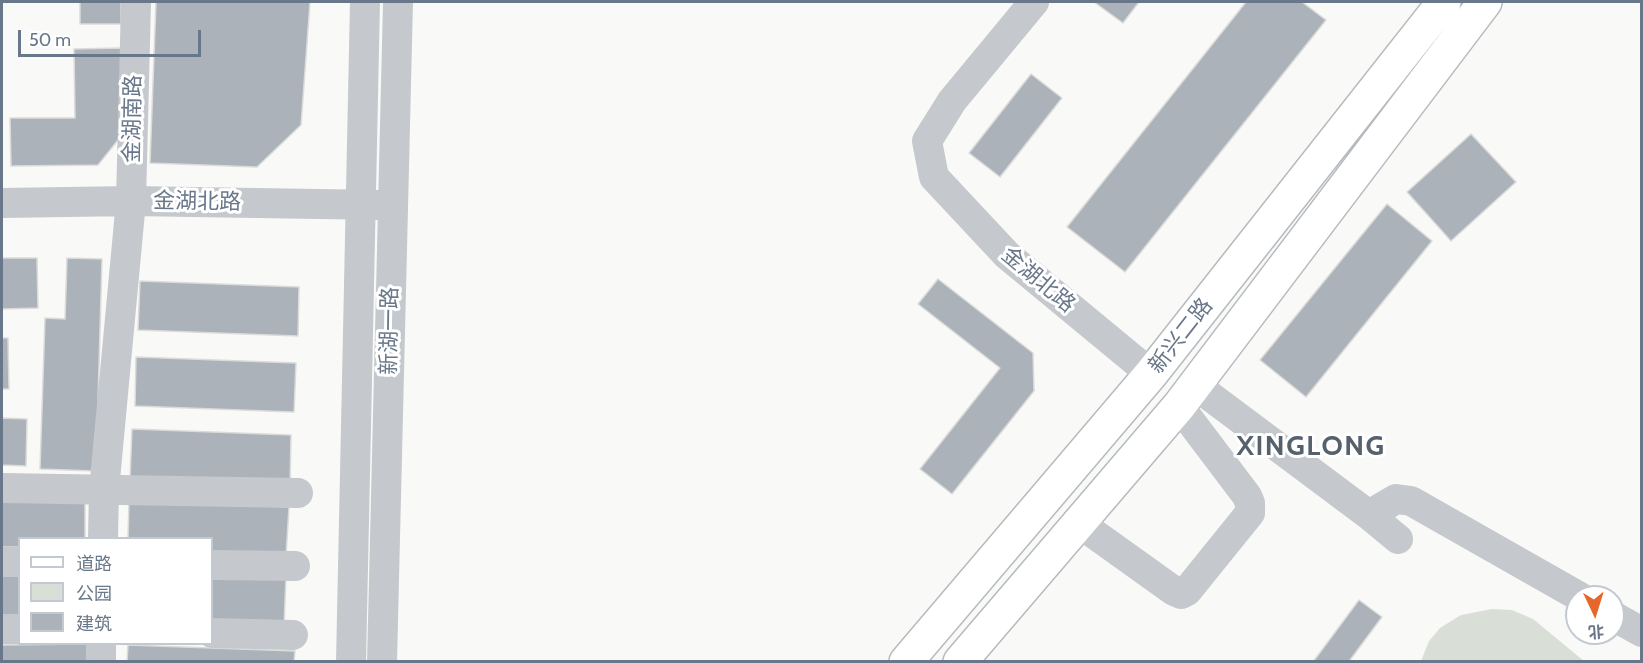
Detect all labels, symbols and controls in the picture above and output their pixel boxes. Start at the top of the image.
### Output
scale bar [21,18,204,56]
text: 50 m [29,29,71,51]
street label: 金湖南路 [119,75,147,163]
street label: 金湖北路 [153,188,241,216]
street label: 金湖北路 [996,242,1080,318]
street label: 新湖一路 [376,287,404,375]
street label: 新兴二路 [1144,293,1218,379]
district label: XINGLONG [1236,430,1386,464]
legend [18,537,213,645]
text: 道路 [76,553,112,575]
text: 公园 [76,583,112,605]
north arrow [1565,585,1625,645]
text: 建筑 [76,613,112,635]
text: 北 [1588,621,1605,641]

